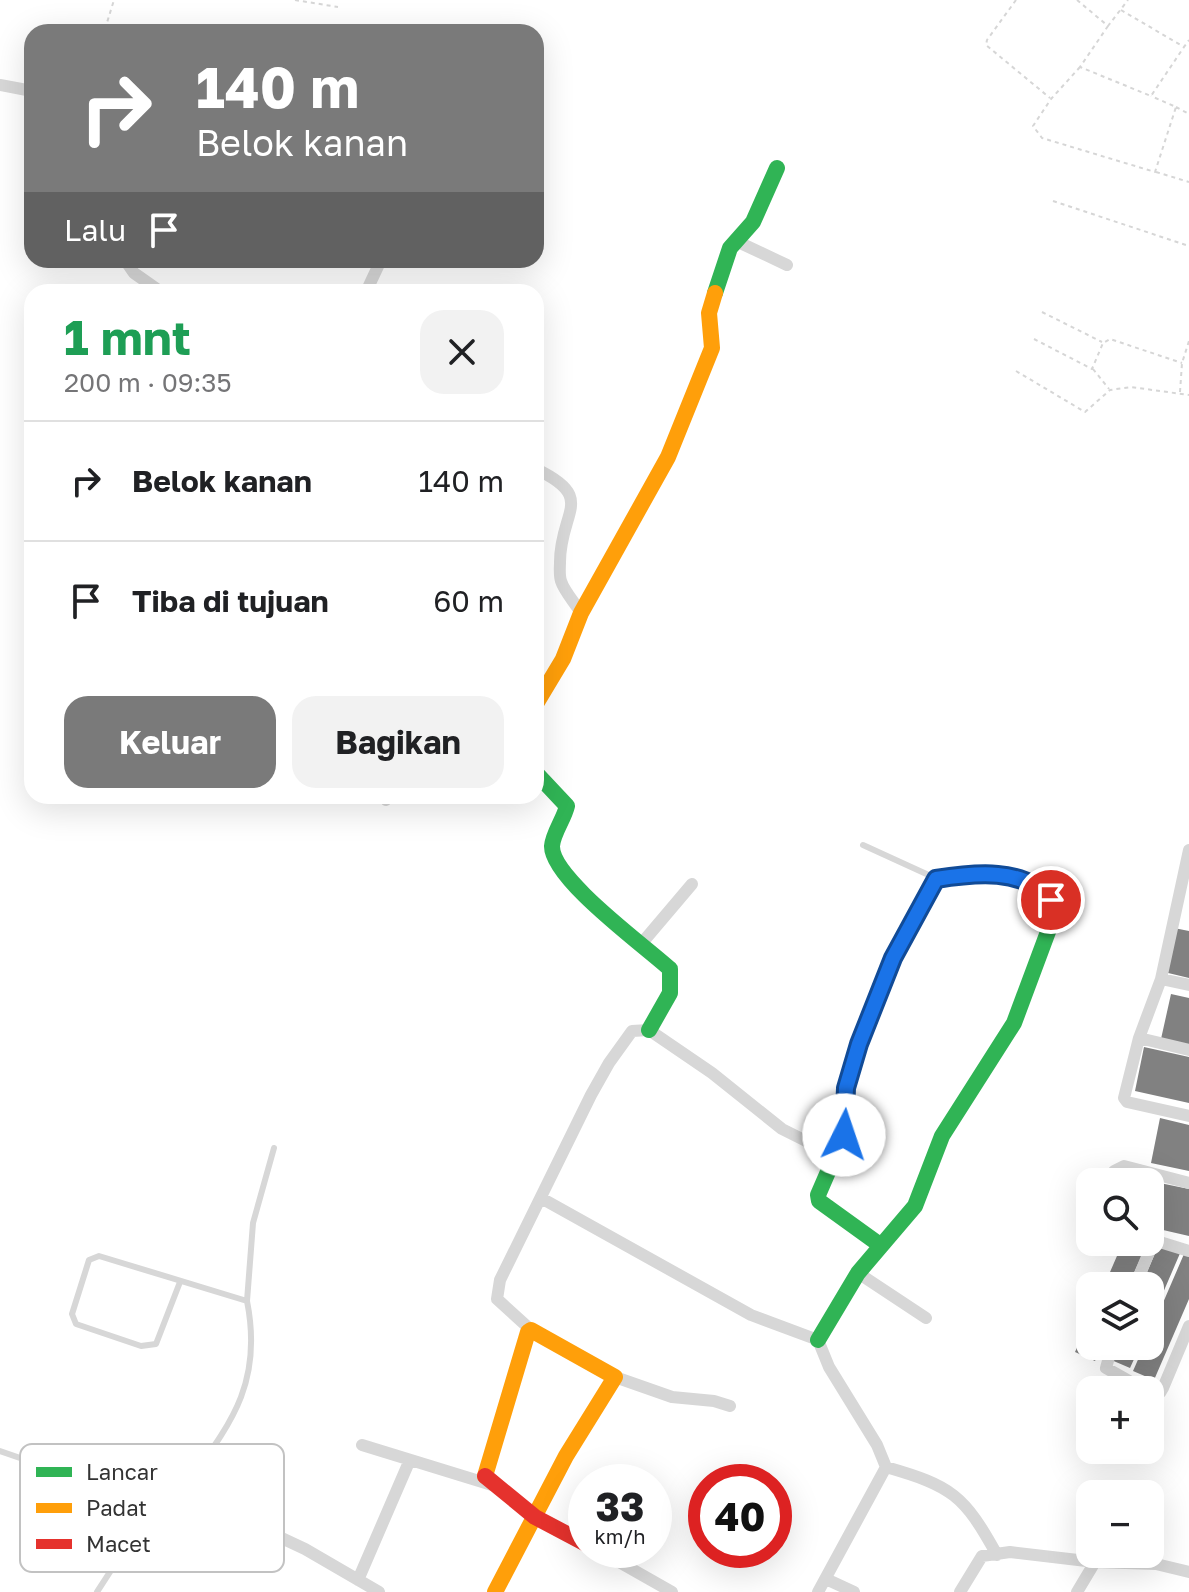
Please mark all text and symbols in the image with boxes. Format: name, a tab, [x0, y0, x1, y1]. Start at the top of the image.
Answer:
text: 140 m	[196, 53, 359, 120]
icon: right	[64, 56, 168, 160]
text: Belok kanan	[196, 121, 408, 164]
icon: arrive	[142, 208, 186, 252]
text: Lalu	[64, 212, 126, 248]
text: 1 mnt	[64, 308, 191, 366]
button: close	[420, 310, 504, 394]
text: 200 m · 09:35	[64, 367, 232, 398]
icon: right	[64, 459, 108, 503]
text: Belok kanan	[132, 463, 312, 499]
text: 140 m	[419, 463, 504, 499]
icon: arrive	[64, 579, 108, 623]
text: Tiba di tujuan	[132, 583, 329, 619]
text: 60 m	[433, 583, 504, 619]
button: Keluar	[64, 696, 276, 788]
button: Bagikan	[292, 696, 504, 788]
pin	[1017, 866, 1085, 934]
icon: arrive	[1029, 878, 1073, 922]
position arrow	[802, 1093, 886, 1177]
map controls	[1076, 1168, 1164, 1568]
button: search	[1076, 1168, 1164, 1256]
button: layers	[1076, 1272, 1164, 1360]
button: +	[1076, 1376, 1164, 1464]
legend	[20, 1444, 284, 1572]
text: Lancar	[86, 1458, 158, 1485]
speed limit sign: 40	[688, 1464, 792, 1568]
button: −	[1076, 1480, 1164, 1568]
text: 33	[596, 1482, 644, 1530]
text: Padat	[86, 1494, 147, 1521]
text: km/h	[595, 1524, 645, 1548]
text: Macet	[86, 1530, 151, 1557]

